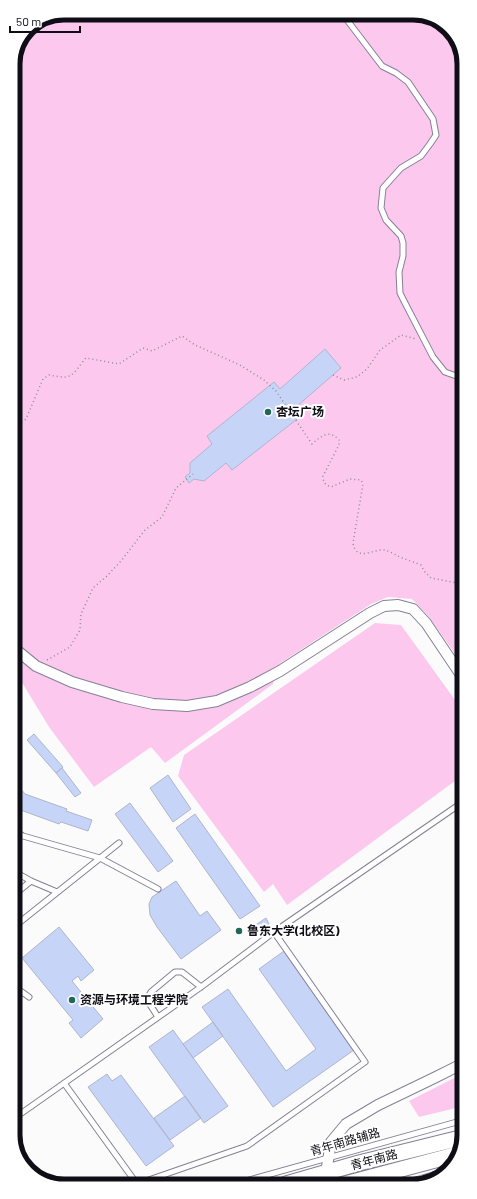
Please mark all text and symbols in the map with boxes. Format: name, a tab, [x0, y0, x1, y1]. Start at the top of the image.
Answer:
scale bar	[10, 8, 80, 34]
text: 50 m	[16, 14, 41, 28]
place label: 杏坛广场	[276, 404, 324, 418]
marker: 杏坛广场	[263, 407, 273, 417]
place label: 鲁东大学(北校区)	[247, 923, 340, 937]
marker: 鲁东大学(北校区)	[234, 926, 244, 936]
place label: 资源与环境工程学院	[80, 992, 188, 1006]
marker: 资源与环境工程学院	[67, 995, 77, 1005]
street label: 青年南路辅路	[308, 1125, 382, 1159]
street label: 青年南路	[349, 1147, 399, 1173]

